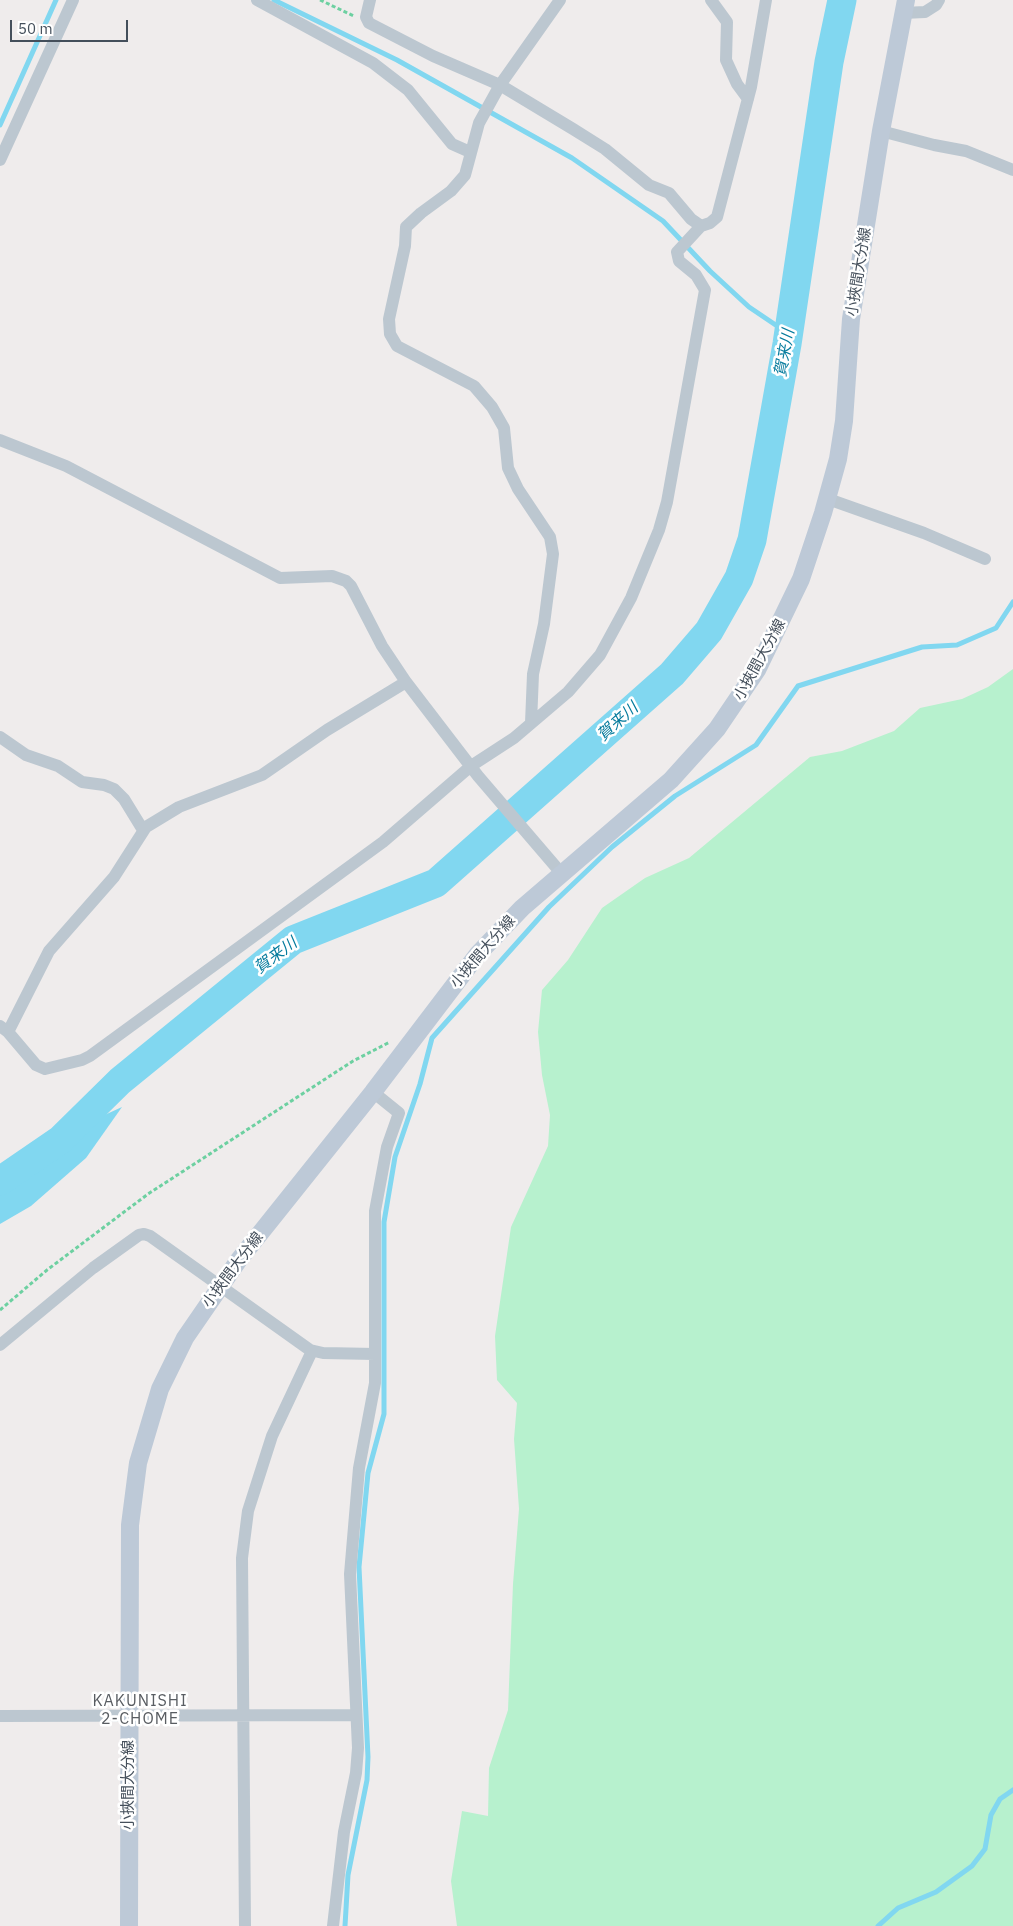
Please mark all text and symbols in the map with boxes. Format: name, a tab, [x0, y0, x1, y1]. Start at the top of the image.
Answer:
scale bar	[12, 10, 130, 42]
text: 50 m	[18, 19, 53, 38]
street label: 小挾間大分線	[843, 226, 875, 318]
water label: 賀来川	[771, 328, 799, 378]
street label: 小挾間大分線	[730, 616, 790, 704]
water label: 賀来川	[594, 699, 642, 745]
street label: 小挾間大分線	[447, 912, 519, 992]
water label: 賀来川	[251, 934, 301, 978]
street label: 小挾間大分線	[199, 1229, 267, 1311]
district label: KAKUNISHI 2-CHOME	[91, 1691, 189, 1729]
street label: 小挾間大分線	[120, 1740, 138, 1830]

